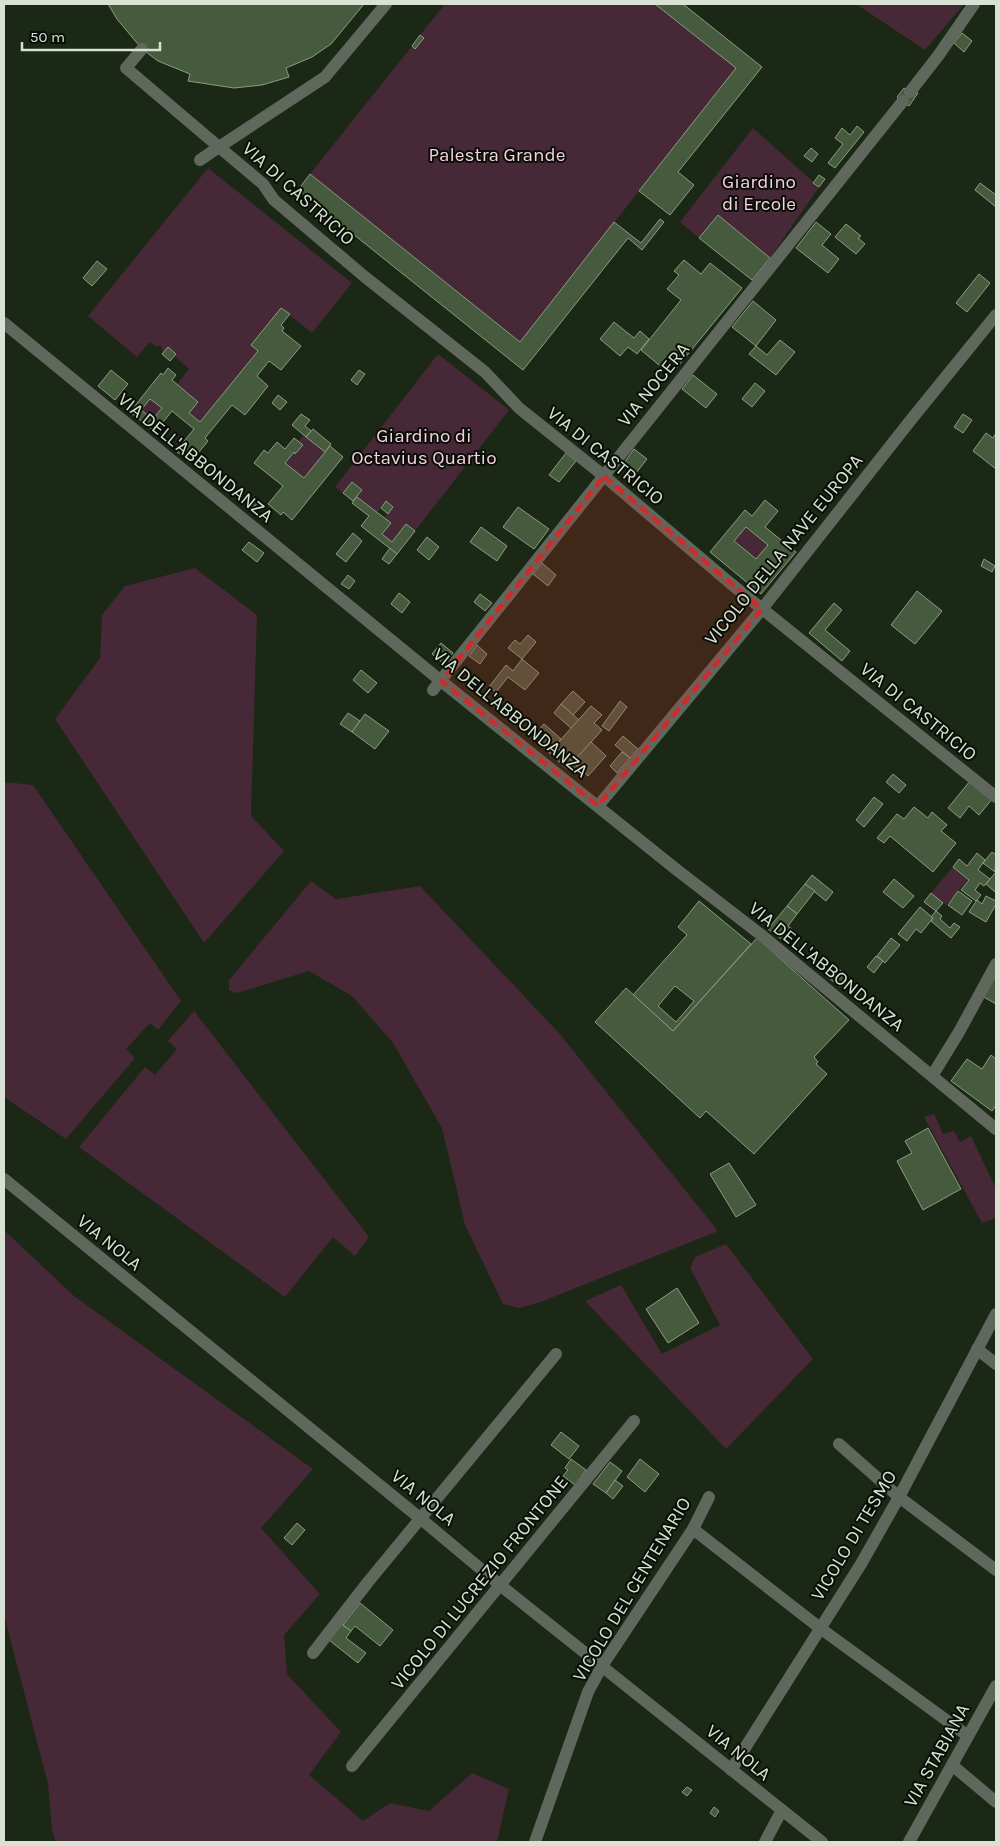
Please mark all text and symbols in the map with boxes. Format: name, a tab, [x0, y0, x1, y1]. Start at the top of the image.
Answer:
scale bar	[22, 20, 160, 52]
text: 50 m	[30, 28, 65, 46]
street label: VIA DI CASTRICIO	[238, 138, 359, 250]
park label: Palestra Grande	[428, 144, 566, 166]
park label: Giardino di Ercole	[722, 171, 796, 215]
street label: VIA NOCERA	[613, 338, 694, 431]
street label: VIA DELL'ABBONDANZA	[113, 388, 278, 527]
street label: VIA DI CASTRICIO	[543, 402, 668, 509]
park label: Giardino di Octavius Quartio	[351, 425, 497, 469]
street label: VICOLO DELLA NAVE EUROPA	[700, 450, 868, 649]
street label: VIA DELL'ABBONDANZA	[428, 643, 593, 782]
street label: VIA DI CASTRICIO	[856, 658, 981, 765]
street label: VIA DELL'ABBONDANZA	[744, 897, 909, 1036]
street label: VIA NOLA	[73, 1210, 146, 1275]
street label: VIA NOLA	[387, 1465, 460, 1530]
street label: VICOLO DI TESMO	[806, 1466, 901, 1605]
street label: VICOLO DI LUCREZIO FRONTONE	[387, 1471, 573, 1694]
street label: VICOLO DEL CENTENARIO	[568, 1493, 696, 1686]
street label: VIA STABIANA	[899, 1700, 974, 1811]
street label: VIA NOLA	[702, 1720, 775, 1785]

